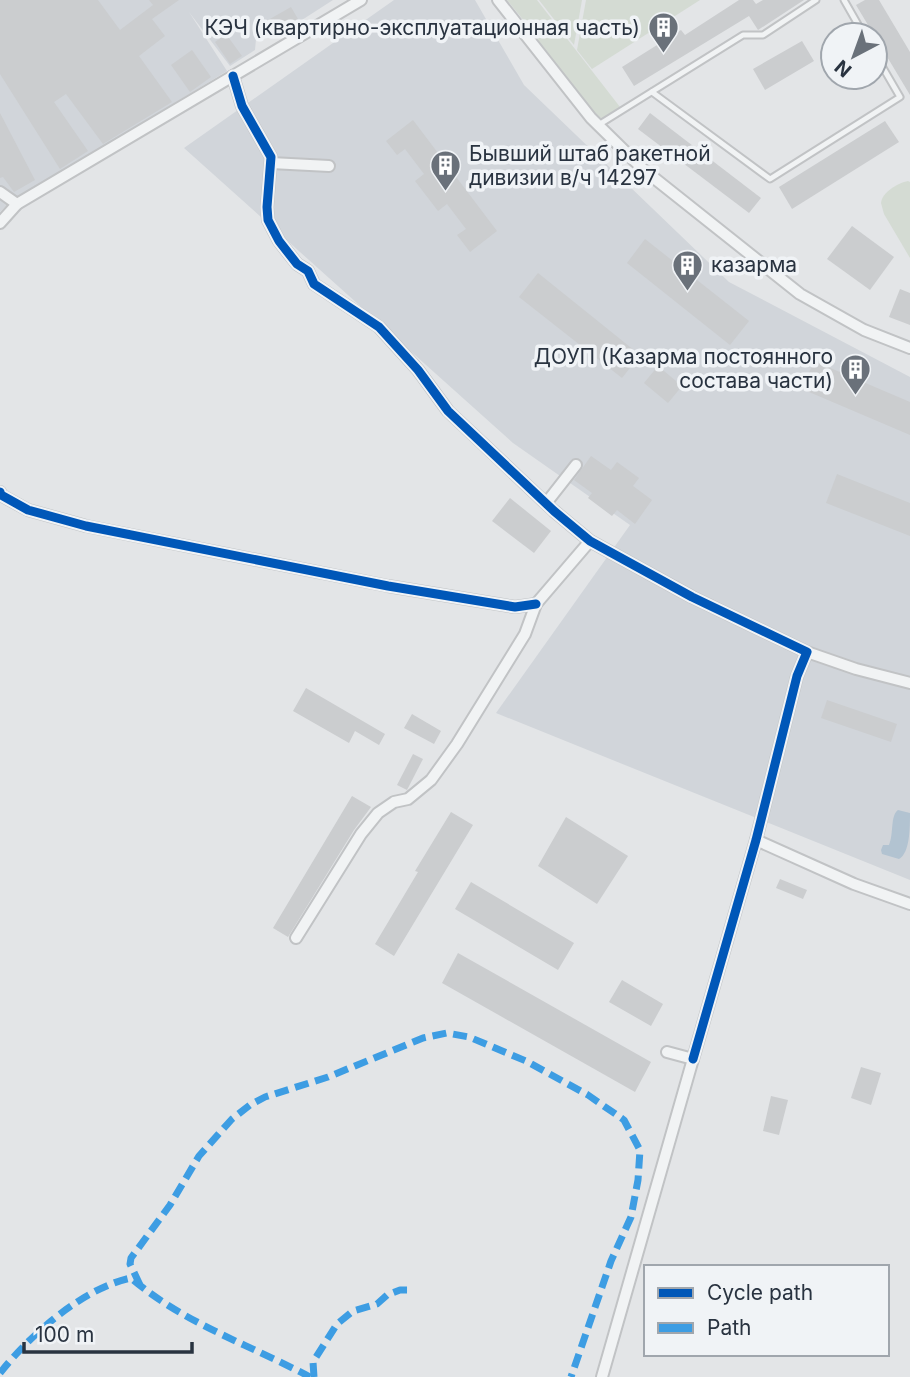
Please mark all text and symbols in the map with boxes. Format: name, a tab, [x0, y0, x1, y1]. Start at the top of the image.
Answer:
building icon: КЭЧ (квартирно-эксплуатационная часть)	[646, 11, 680, 55]
place label: КЭЧ (квартирно-эксплуатационная часть)	[205, 15, 640, 40]
north arrow	[819, 21, 889, 91]
text: N	[830, 55, 856, 82]
place label: Бывший штаб ракетной дивизии в/ч 14297	[469, 141, 711, 190]
building icon: Бывший штаб ракетной дивизии в/ч 14297	[429, 149, 463, 193]
building icon: казарма	[671, 248, 705, 292]
place label: казарма	[711, 252, 797, 277]
place label: ДОУП (Казарма постоянного состава части)	[534, 344, 833, 393]
building icon: ДОУП (Казарма постоянного состава части)	[839, 352, 873, 396]
legend	[644, 1265, 889, 1356]
text: Cycle path	[707, 1280, 813, 1305]
scale bar	[24, 1310, 192, 1354]
text: Path	[707, 1315, 752, 1340]
text: 100 m	[35, 1322, 94, 1347]

